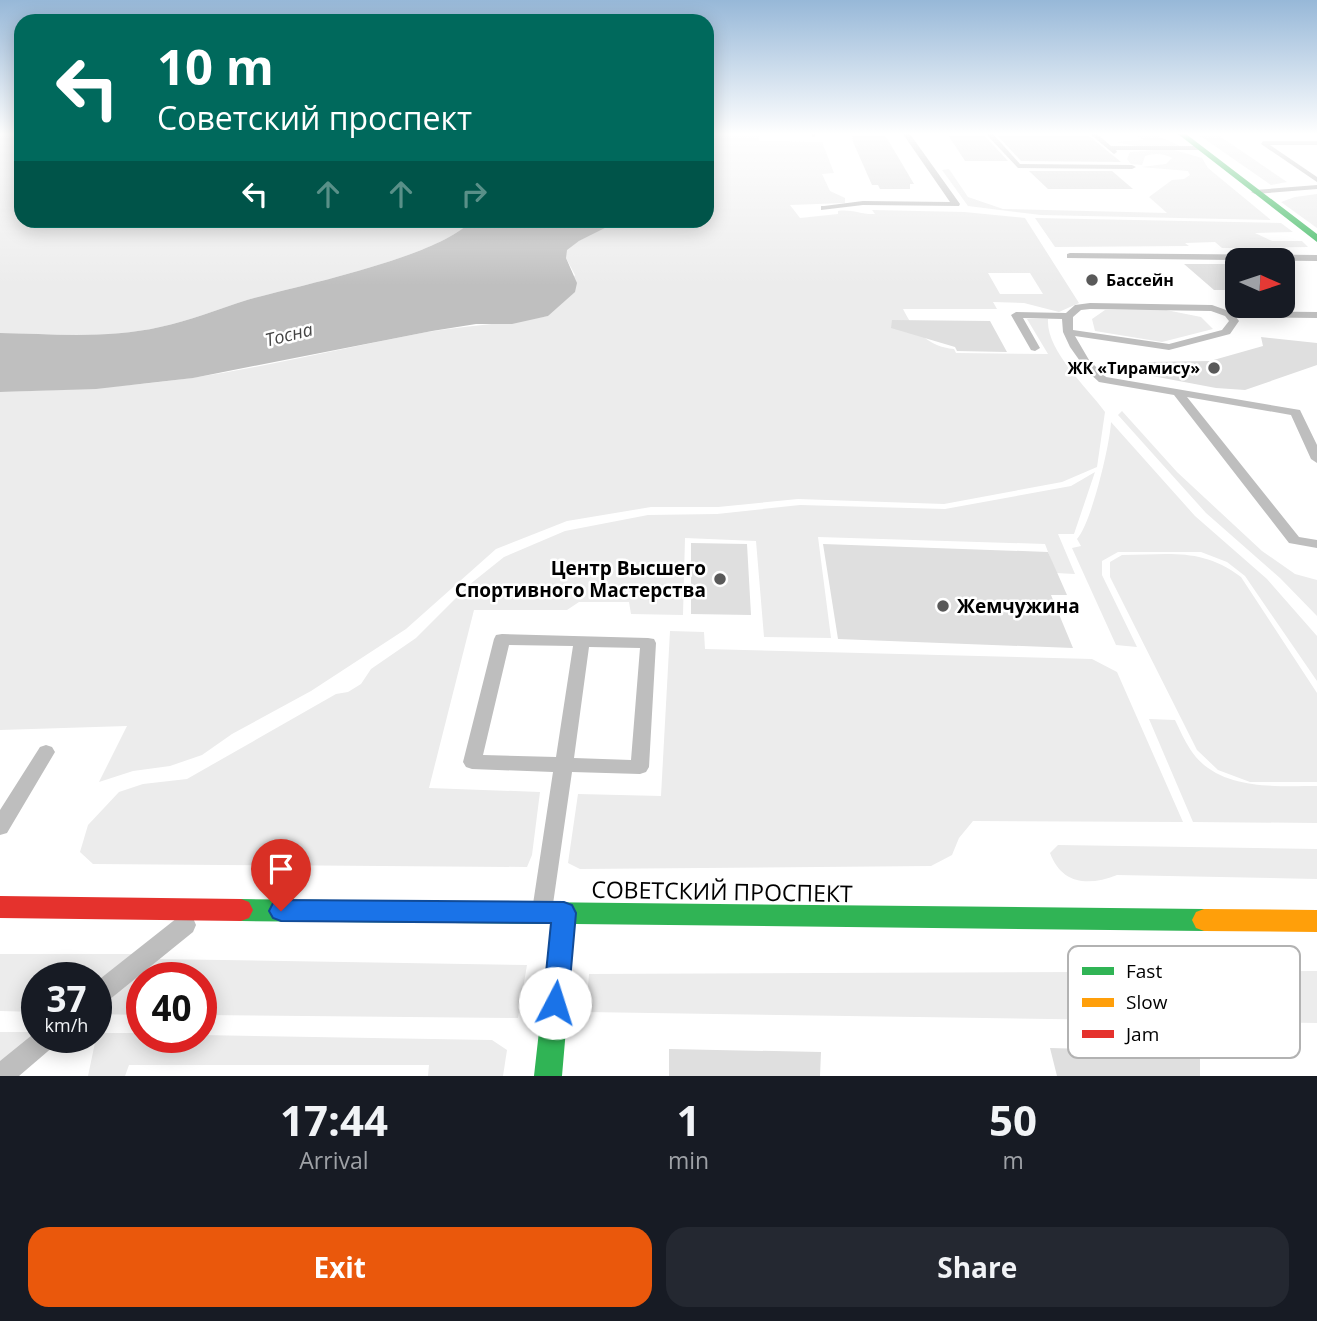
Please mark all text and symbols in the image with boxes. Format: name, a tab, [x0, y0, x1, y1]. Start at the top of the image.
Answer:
text: 10 m	[157, 33, 274, 99]
icon: left	[42, 42, 133, 133]
text: Советский проспект	[157, 96, 472, 139]
icon: left	[236, 175, 274, 213]
icon: ahead	[309, 175, 347, 213]
icon: ahead	[382, 175, 420, 213]
icon: right	[455, 175, 493, 213]
north arrow	[1225, 248, 1295, 318]
map controls	[1225, 248, 1295, 318]
place label: Бассейн	[1106, 269, 1174, 291]
marker: Бассейн	[1084, 272, 1100, 288]
water label: Тосна	[262, 317, 315, 352]
place label: ЖК «Тирамису»	[1067, 357, 1200, 379]
marker: ЖК «Тирамису»	[1206, 360, 1222, 376]
place label: Центр Высшего Спортивного Мастерства	[455, 555, 706, 603]
marker: Центр Высшего Спортивного Мастерства	[712, 571, 728, 587]
place label: Жемчужина	[957, 593, 1080, 619]
marker: Жемчужина	[935, 598, 951, 614]
pin	[251, 839, 311, 911]
icon: arrive	[262, 850, 300, 888]
street label: СОВЕТСКИЙ ПРОСПЕКТ	[591, 873, 853, 909]
legend	[1068, 946, 1300, 1058]
text: Fast	[1126, 958, 1162, 984]
speed limit sign: 40	[126, 962, 217, 1053]
position arrow	[518, 966, 592, 1040]
text: 37	[46, 975, 87, 1022]
text: Slow	[1126, 989, 1168, 1015]
text: km/h	[45, 1013, 88, 1037]
text: Jam	[1124, 1021, 1159, 1047]
text: 17:44	[280, 1091, 388, 1148]
text: 1	[676, 1091, 701, 1148]
text: 50	[989, 1091, 1037, 1148]
text: Arrival	[299, 1144, 369, 1176]
text: min	[668, 1144, 709, 1176]
text: m	[1002, 1144, 1024, 1176]
button: Exit	[28, 1227, 652, 1307]
button: Share	[666, 1227, 1289, 1307]

